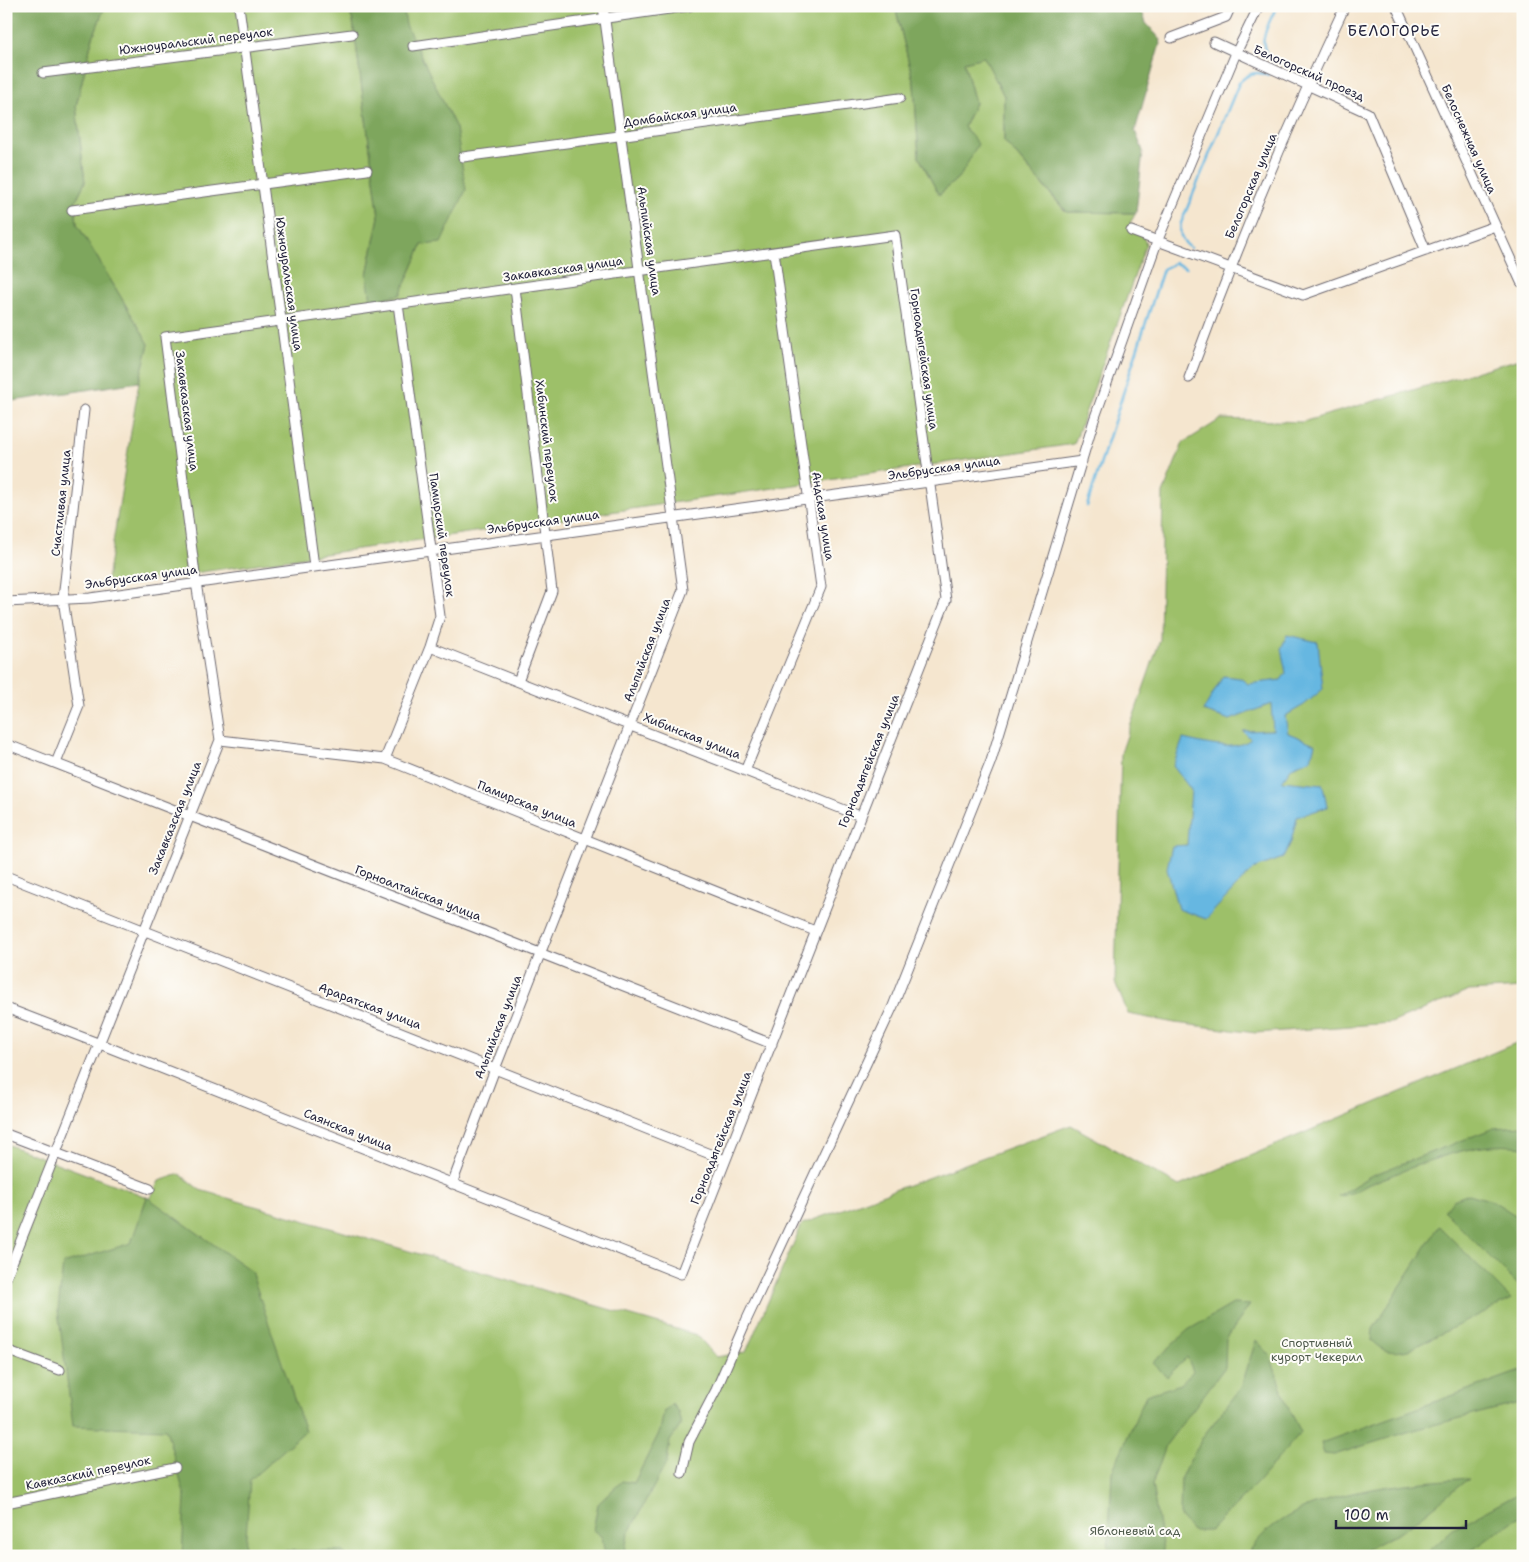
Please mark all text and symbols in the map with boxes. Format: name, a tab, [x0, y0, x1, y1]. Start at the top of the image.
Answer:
district label: БЕЛОГОРЬЕ	[1347, 21, 1441, 41]
street label: Южноуральский переулок	[118, 24, 274, 58]
street label: Белогорский проезд	[1251, 41, 1367, 105]
street label: Белоснежная улица	[1438, 82, 1501, 197]
street label: Домбайская улица	[622, 99, 738, 131]
street label: Белогорская улица	[1221, 130, 1281, 241]
street label: Альпийская улица	[633, 185, 665, 297]
street label: Южноуральская улица	[272, 216, 306, 352]
street label: Закавказская улица	[502, 253, 625, 285]
street label: Горноадыгейская улица	[906, 287, 942, 431]
street label: Закавказская улица	[172, 350, 202, 473]
street label: Хибинский переулок	[532, 379, 563, 504]
street label: Счастливая улица	[47, 448, 75, 557]
street label: Эльбрусская улица	[887, 452, 1002, 484]
street label: Андская улица	[808, 471, 838, 562]
street label: Памирский переулок	[425, 472, 459, 599]
street label: Эльбрусская улица	[486, 506, 601, 538]
street label: Эльбрусская улица	[84, 561, 199, 593]
street label: Альпийская улица	[620, 595, 674, 704]
street label: Горноадыгейская улица	[835, 691, 903, 830]
street label: Хибинская улица	[641, 709, 744, 763]
street label: Закавказская улица	[145, 758, 205, 877]
street label: Памирская улица	[475, 777, 579, 831]
street label: Горноалтайская улица	[353, 862, 484, 925]
street label: Альпийская улица	[471, 972, 525, 1081]
street label: Араратская улица	[316, 979, 424, 1033]
street label: Горноадыгейская улица	[687, 1068, 755, 1207]
street label: Саянская улица	[301, 1105, 395, 1155]
park label: Спортивный курорт Чекерил	[1271, 1335, 1363, 1365]
street label: Кавказский переулок	[24, 1452, 152, 1494]
scale bar	[1336, 1497, 1466, 1529]
text: 100 m	[1344, 1505, 1389, 1525]
park label: Яблоневый сад	[1090, 1523, 1181, 1539]

